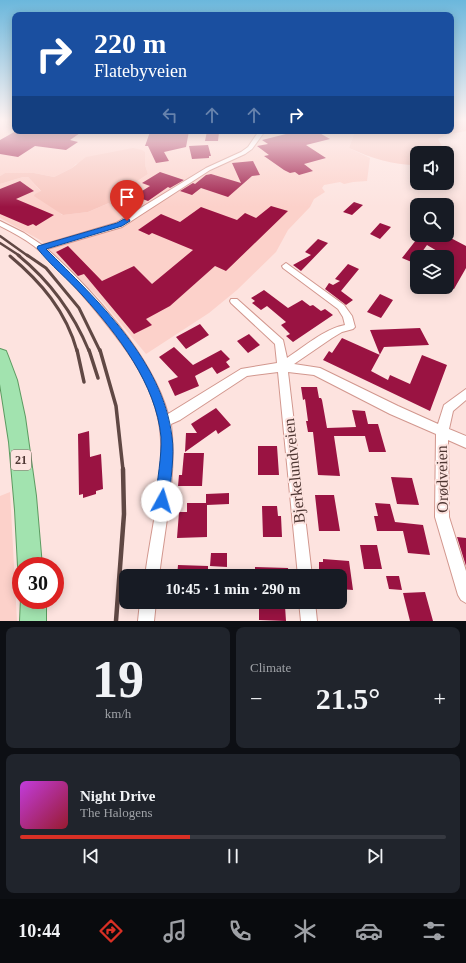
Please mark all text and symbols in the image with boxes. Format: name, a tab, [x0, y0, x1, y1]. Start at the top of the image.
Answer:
icon: right	[28, 28, 80, 80]
text: 220 m	[94, 28, 166, 59]
text: Flatebyveien	[94, 61, 187, 81]
icon: left	[159, 104, 181, 126]
icon: ahead	[201, 104, 223, 126]
icon: ahead	[243, 104, 265, 126]
icon: right	[285, 104, 307, 126]
map controls	[410, 146, 454, 294]
button: sound	[410, 146, 454, 190]
pin	[110, 180, 144, 221]
icon: arrive	[116, 186, 138, 208]
button: search	[410, 198, 454, 242]
button: layers	[410, 250, 454, 294]
street label: Bjerkelundveien	[280, 417, 309, 524]
street label: Orødveien	[433, 445, 451, 513]
road number: 21	[11, 450, 31, 470]
position arrow	[141, 480, 183, 522]
speed limit sign: 30	[12, 557, 64, 609]
text: 10:45 · 1 min · 290 m	[166, 581, 301, 597]
text: 19	[92, 651, 144, 708]
text: Climate	[250, 660, 291, 675]
text: 21.5°	[316, 682, 380, 715]
text: −	[250, 686, 262, 711]
text: +	[434, 686, 446, 711]
text: km/h	[105, 706, 131, 721]
text: Night Drive	[80, 788, 155, 804]
text: The Halogens	[80, 805, 153, 820]
icon: previous	[80, 845, 102, 867]
icon: pause	[222, 845, 244, 867]
icon: next	[364, 845, 386, 867]
icon: directions	[97, 917, 125, 945]
icon: music	[161, 917, 189, 945]
icon: phone	[226, 917, 254, 945]
icon: climate	[291, 917, 319, 945]
icon: car	[355, 917, 383, 945]
icon: filters	[420, 917, 448, 945]
text: 10:44	[18, 921, 60, 941]

